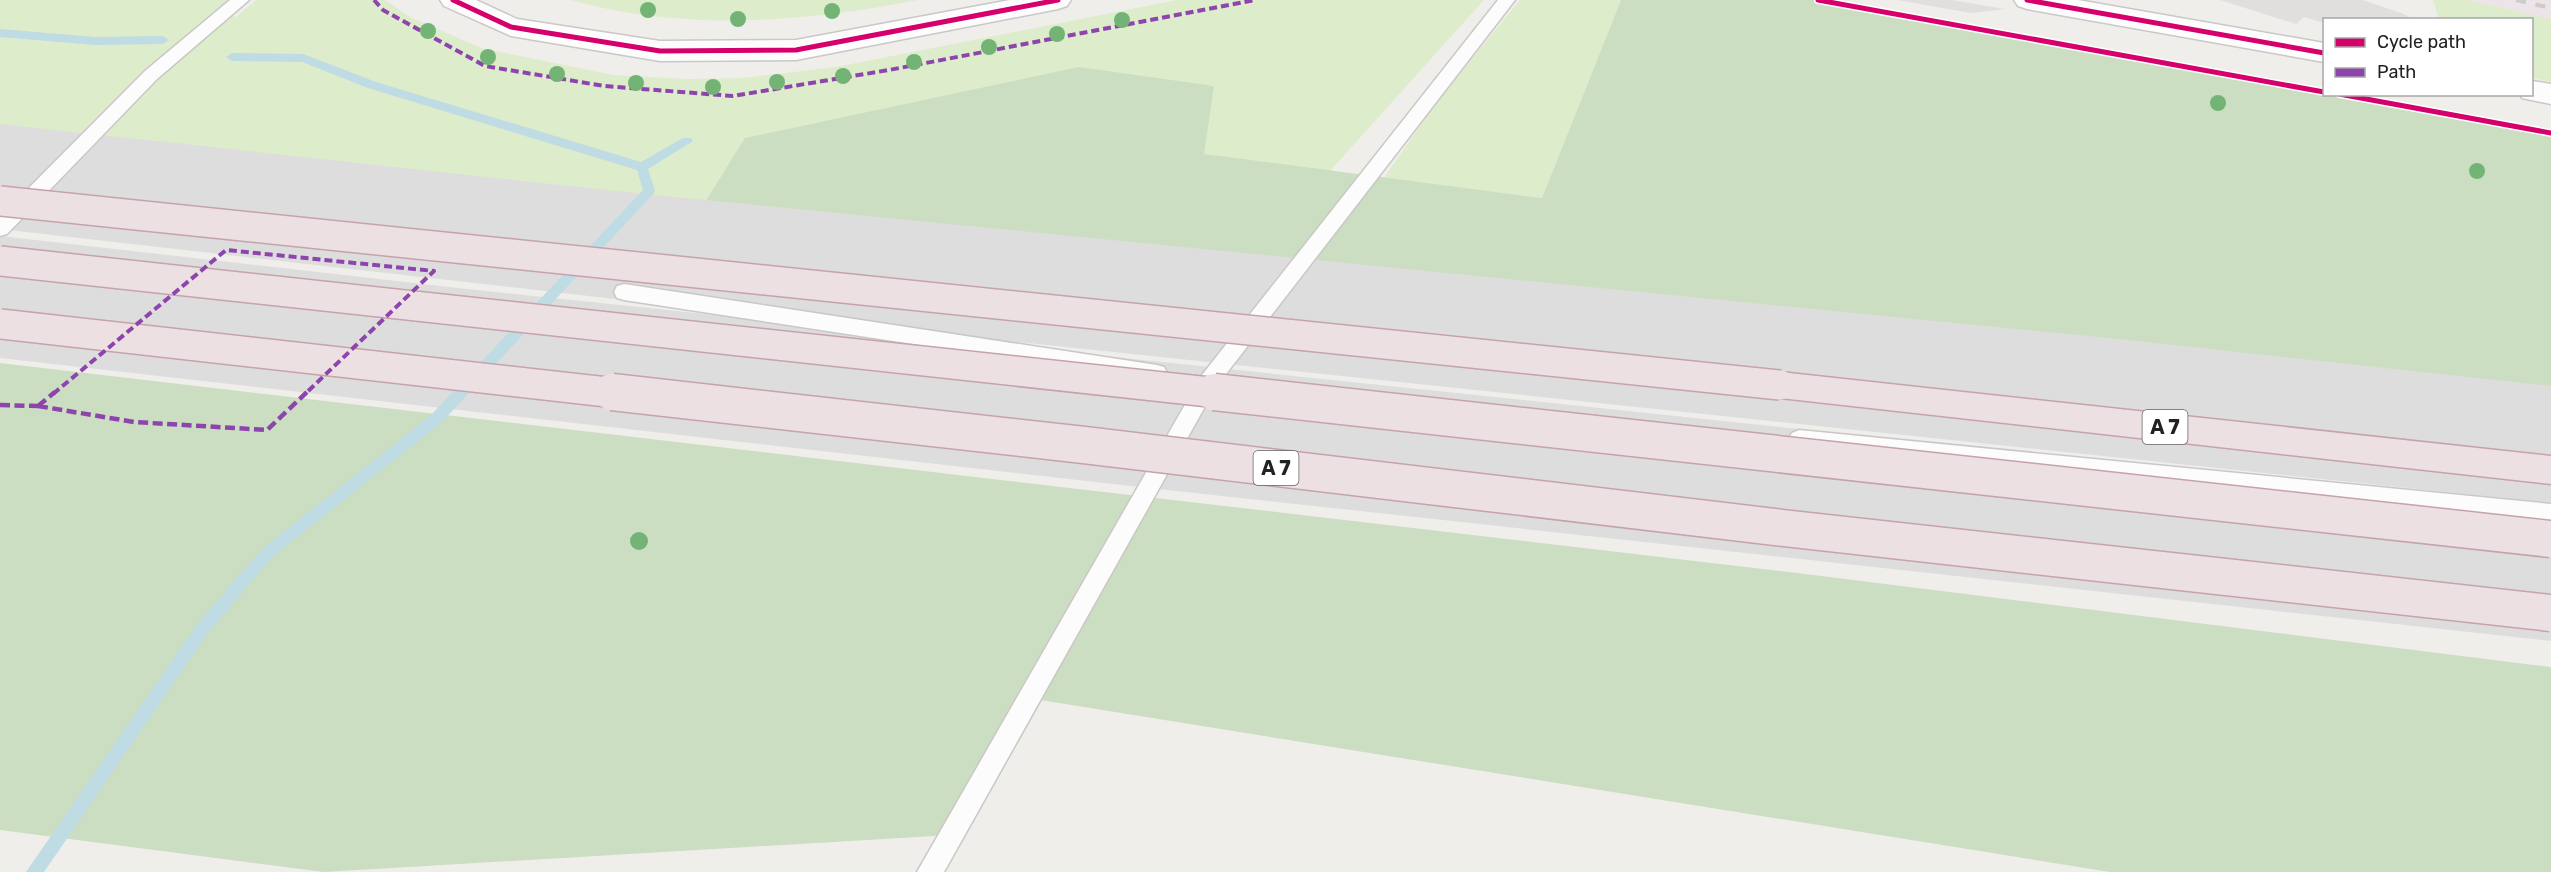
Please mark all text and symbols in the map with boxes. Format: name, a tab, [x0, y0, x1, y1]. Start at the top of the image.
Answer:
legend	[2323, 18, 2533, 96]
text: Cycle path	[2377, 31, 2466, 53]
text: Path	[2377, 61, 2416, 83]
road number: A 7	[2142, 410, 2188, 444]
road number: A 7	[1254, 451, 1298, 485]

